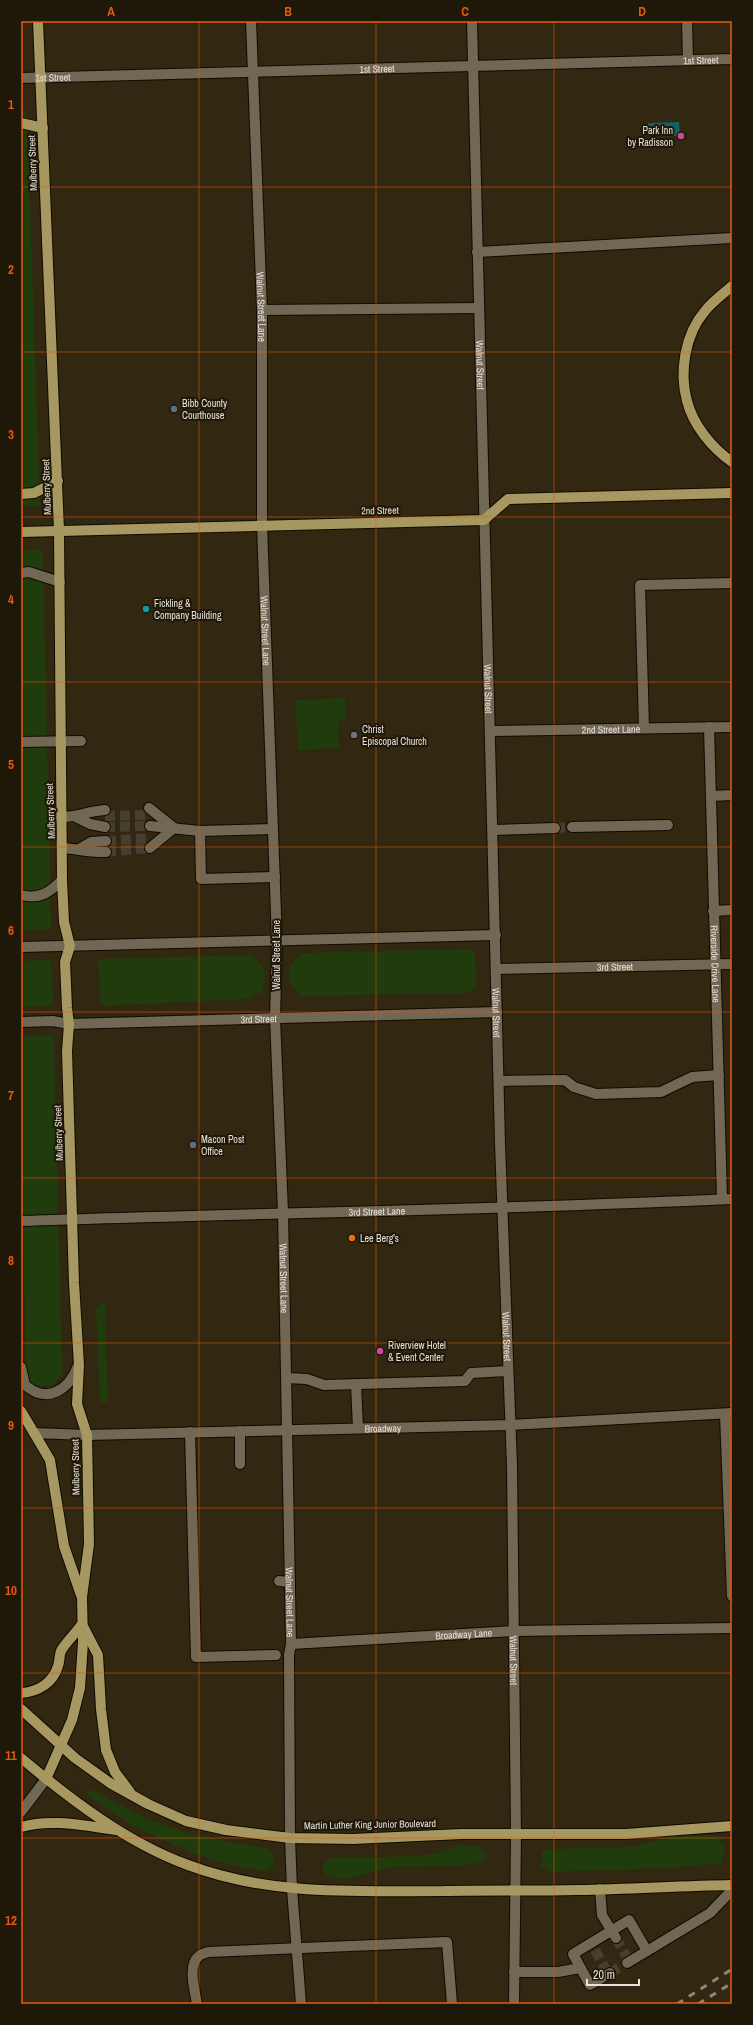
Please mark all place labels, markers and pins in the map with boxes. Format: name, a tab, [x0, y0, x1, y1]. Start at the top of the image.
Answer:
place label: Park Inn by Radisson	[627, 124, 673, 149]
marker: Park Inn by Radisson	[676, 131, 686, 141]
place label: Bibb County Courthouse	[182, 397, 228, 422]
marker: Bibb County Courthouse	[169, 404, 179, 414]
place label: Fickling & Company Building	[154, 597, 222, 622]
marker: Fickling & Company Building	[141, 604, 151, 614]
place label: Christ Episcopal Church	[362, 723, 427, 748]
marker: Christ Episcopal Church	[349, 730, 359, 740]
place label: Macon Post Office	[201, 1133, 245, 1158]
marker: Macon Post Office	[188, 1140, 198, 1150]
place label: Lee Berg's	[360, 1232, 399, 1245]
marker: Lee Berg's	[347, 1233, 357, 1243]
place label: Riverview Hotel & Event Center	[388, 1339, 446, 1364]
marker: Riverview Hotel & Event Center	[375, 1346, 385, 1356]

